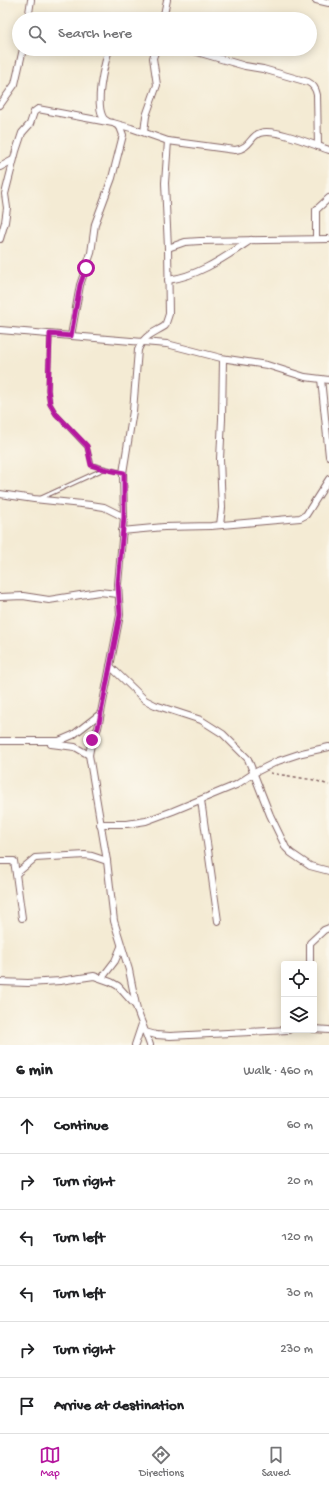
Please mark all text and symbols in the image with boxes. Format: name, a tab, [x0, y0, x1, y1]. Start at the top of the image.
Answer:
search box	[12, 12, 317, 56]
icon: search	[26, 23, 48, 45]
text: Search here	[58, 25, 132, 43]
route start	[77, 259, 95, 277]
route end	[83, 731, 101, 749]
map controls	[281, 961, 317, 1033]
button: locate	[281, 961, 317, 997]
button: layers	[281, 997, 317, 1033]
text: 6 min	[16, 1061, 52, 1081]
text: Walk · 460 m	[243, 1064, 313, 1079]
icon: ahead	[16, 1115, 38, 1137]
text: Continue	[54, 1117, 108, 1135]
text: 60 m	[287, 1118, 313, 1133]
icon: right	[16, 1171, 38, 1193]
text: Turn right	[54, 1173, 114, 1191]
text: 20 m	[287, 1174, 313, 1189]
icon: left	[16, 1227, 38, 1249]
text: Turn left	[54, 1229, 105, 1247]
text: 120 m	[282, 1230, 313, 1245]
icon: left	[16, 1283, 38, 1305]
text: Turn left	[54, 1285, 105, 1303]
text: 30 m	[287, 1286, 313, 1301]
icon: right	[16, 1339, 38, 1361]
text: Turn right	[54, 1341, 114, 1359]
text: 230 m	[280, 1342, 313, 1357]
icon: arrive	[16, 1395, 38, 1417]
text: Arrive at destination	[54, 1397, 184, 1415]
tab: Map	[39, 1444, 61, 1480]
tab: Directions	[139, 1444, 184, 1480]
tab: Saved	[262, 1444, 290, 1480]

